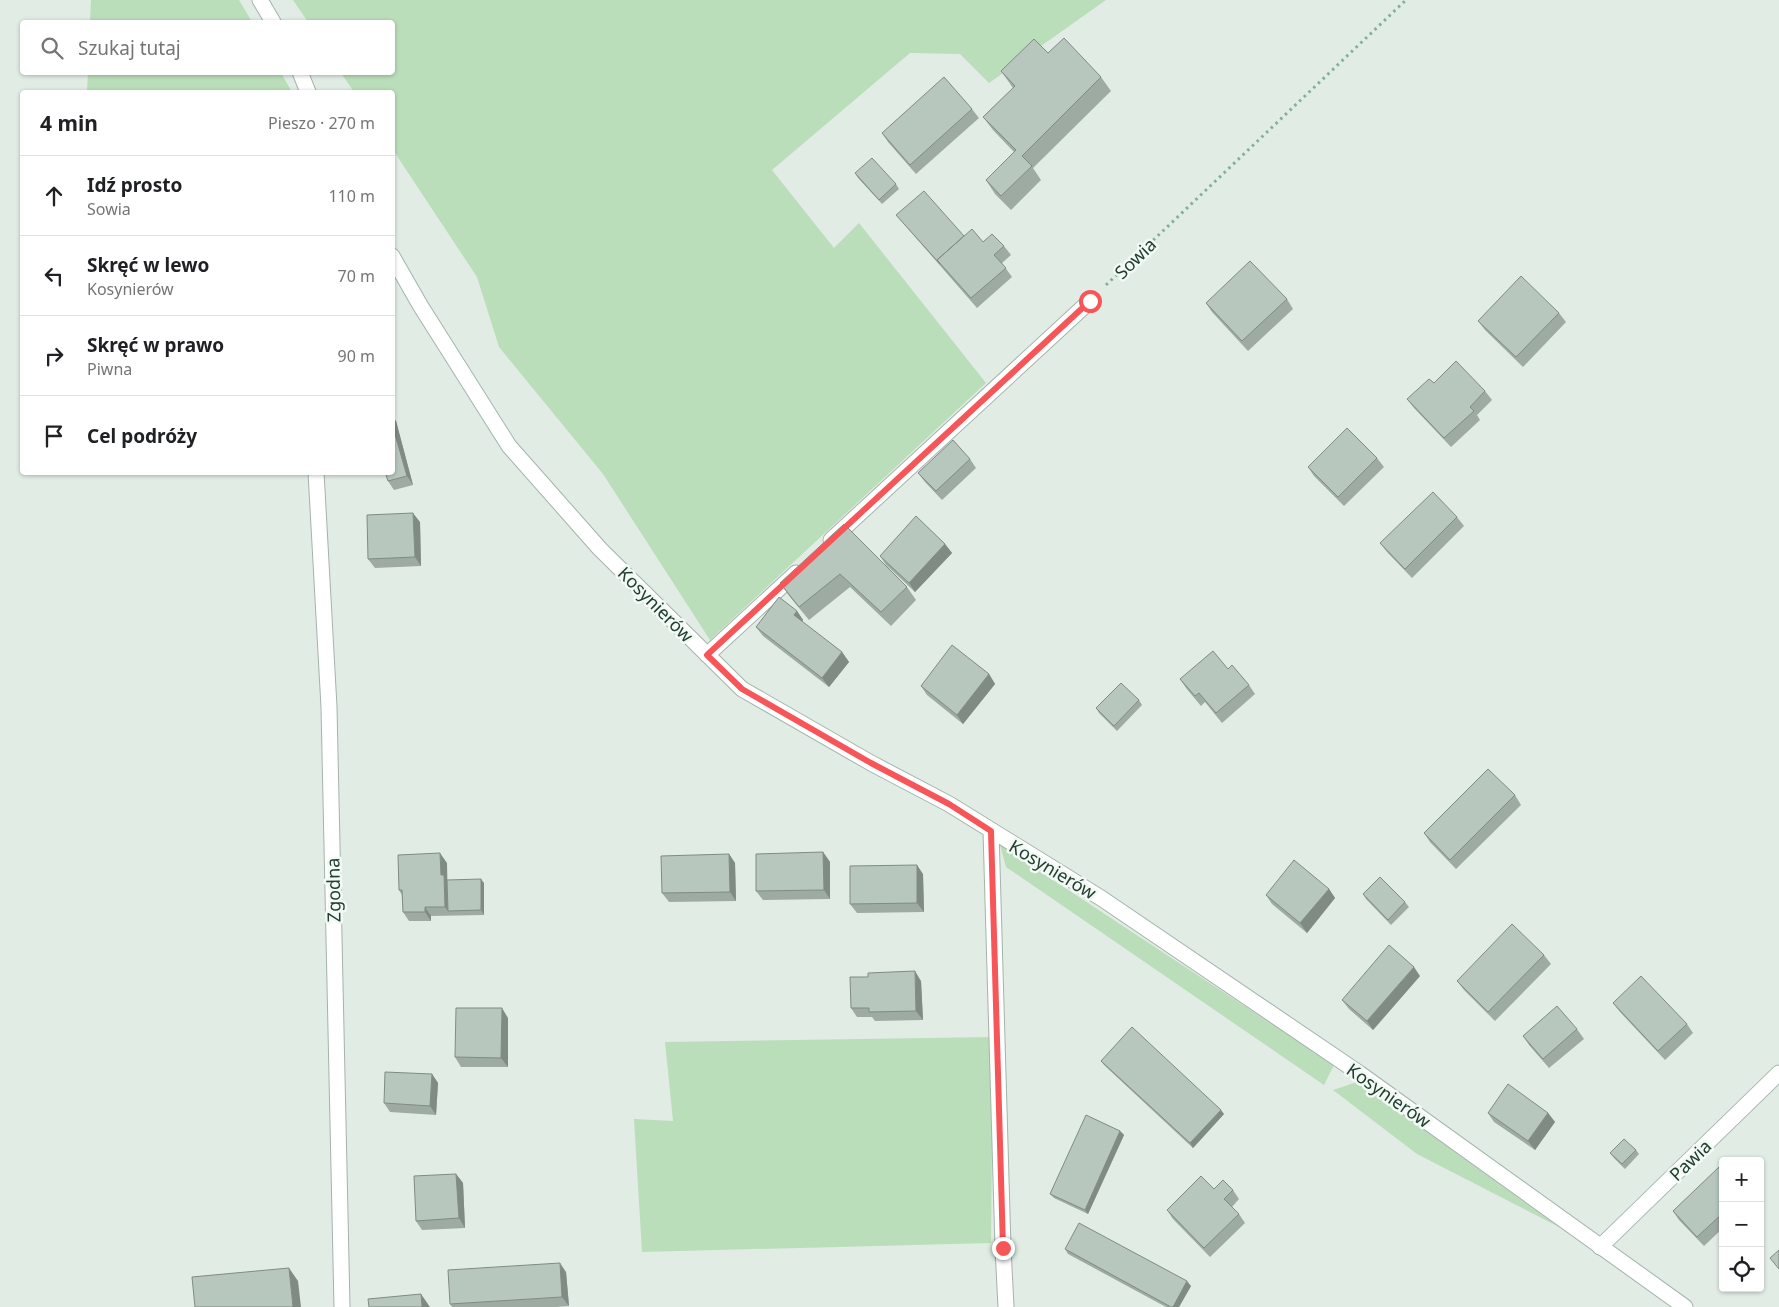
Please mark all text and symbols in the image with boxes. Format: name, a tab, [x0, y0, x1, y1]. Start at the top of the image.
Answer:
search box	[20, 20, 395, 75]
icon: search	[38, 34, 66, 62]
text: Szukaj tutaj	[78, 35, 181, 61]
text: 4 min	[40, 109, 98, 137]
text: Pieszo · 270 m	[268, 112, 375, 134]
text: Idź prosto	[87, 172, 182, 198]
icon: ahead	[40, 182, 68, 210]
text: 110 m	[328, 185, 375, 207]
text: Sowia	[87, 198, 131, 220]
street label: Sowia	[1109, 232, 1161, 284]
text: Skręć w lewo	[87, 252, 209, 278]
icon: left	[40, 262, 68, 290]
text: 70 m	[338, 265, 375, 287]
text: Kosynierów	[87, 278, 174, 300]
route start	[1079, 290, 1102, 313]
text: Skręć w prawo	[87, 332, 224, 358]
icon: right	[40, 342, 68, 370]
text: 90 m	[338, 345, 375, 367]
text: Piwna	[87, 358, 132, 380]
icon: arrive	[40, 422, 68, 450]
text: Cel podróży	[87, 423, 197, 449]
street label: Kosynierów	[613, 561, 699, 647]
street label: Kosynierów	[1005, 834, 1101, 904]
street label: Zgodna	[320, 858, 346, 922]
street label: Kosynierów	[1342, 1057, 1436, 1133]
street label: Pawia	[1664, 1134, 1716, 1186]
map controls	[1719, 1157, 1764, 1292]
button: +	[1719, 1157, 1764, 1202]
button: −	[1719, 1202, 1764, 1247]
route end	[992, 1237, 1015, 1260]
button: locate	[1719, 1247, 1764, 1292]

